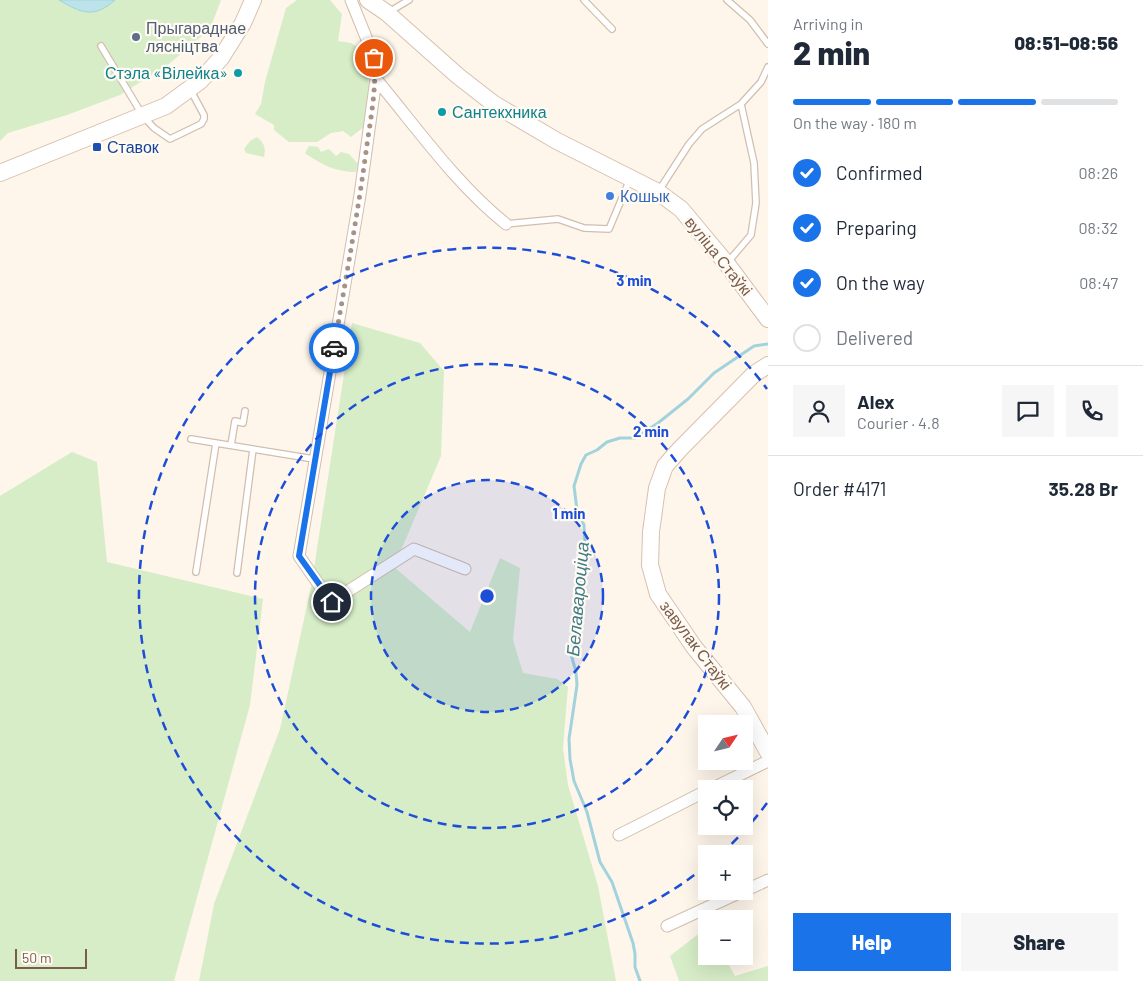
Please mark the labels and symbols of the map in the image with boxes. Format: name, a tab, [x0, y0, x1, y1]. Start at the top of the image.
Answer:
place label: Прыгараднае лясніцтва	[146, 18, 246, 55]
marker: Прыгараднае лясніцтва	[130, 31, 142, 43]
pin	[353, 37, 395, 79]
place label: Стэла «Вілейка»	[105, 63, 228, 82]
marker: Стэла «Вілейка»	[232, 67, 244, 79]
place label: Сантекхника	[452, 102, 547, 121]
marker: Сантекхника	[436, 106, 448, 118]
place label: Ставок	[107, 137, 160, 156]
marker: Ставок	[91, 141, 103, 153]
place label: Кошык	[620, 186, 671, 205]
marker: Кошык	[604, 190, 616, 202]
street label: вуліца Стаўкі	[682, 212, 757, 299]
text: 3 min	[616, 271, 652, 289]
courier	[309, 323, 359, 373]
text: 2 min	[633, 422, 669, 440]
text: 1 min	[553, 504, 585, 522]
water label: Белавароціца	[561, 541, 593, 657]
pin	[311, 581, 353, 623]
centre of rings	[478, 587, 496, 605]
street label: завулак Стаўкі	[657, 596, 736, 693]
north arrow	[698, 715, 752, 770]
scale bar	[15, 946, 88, 969]

